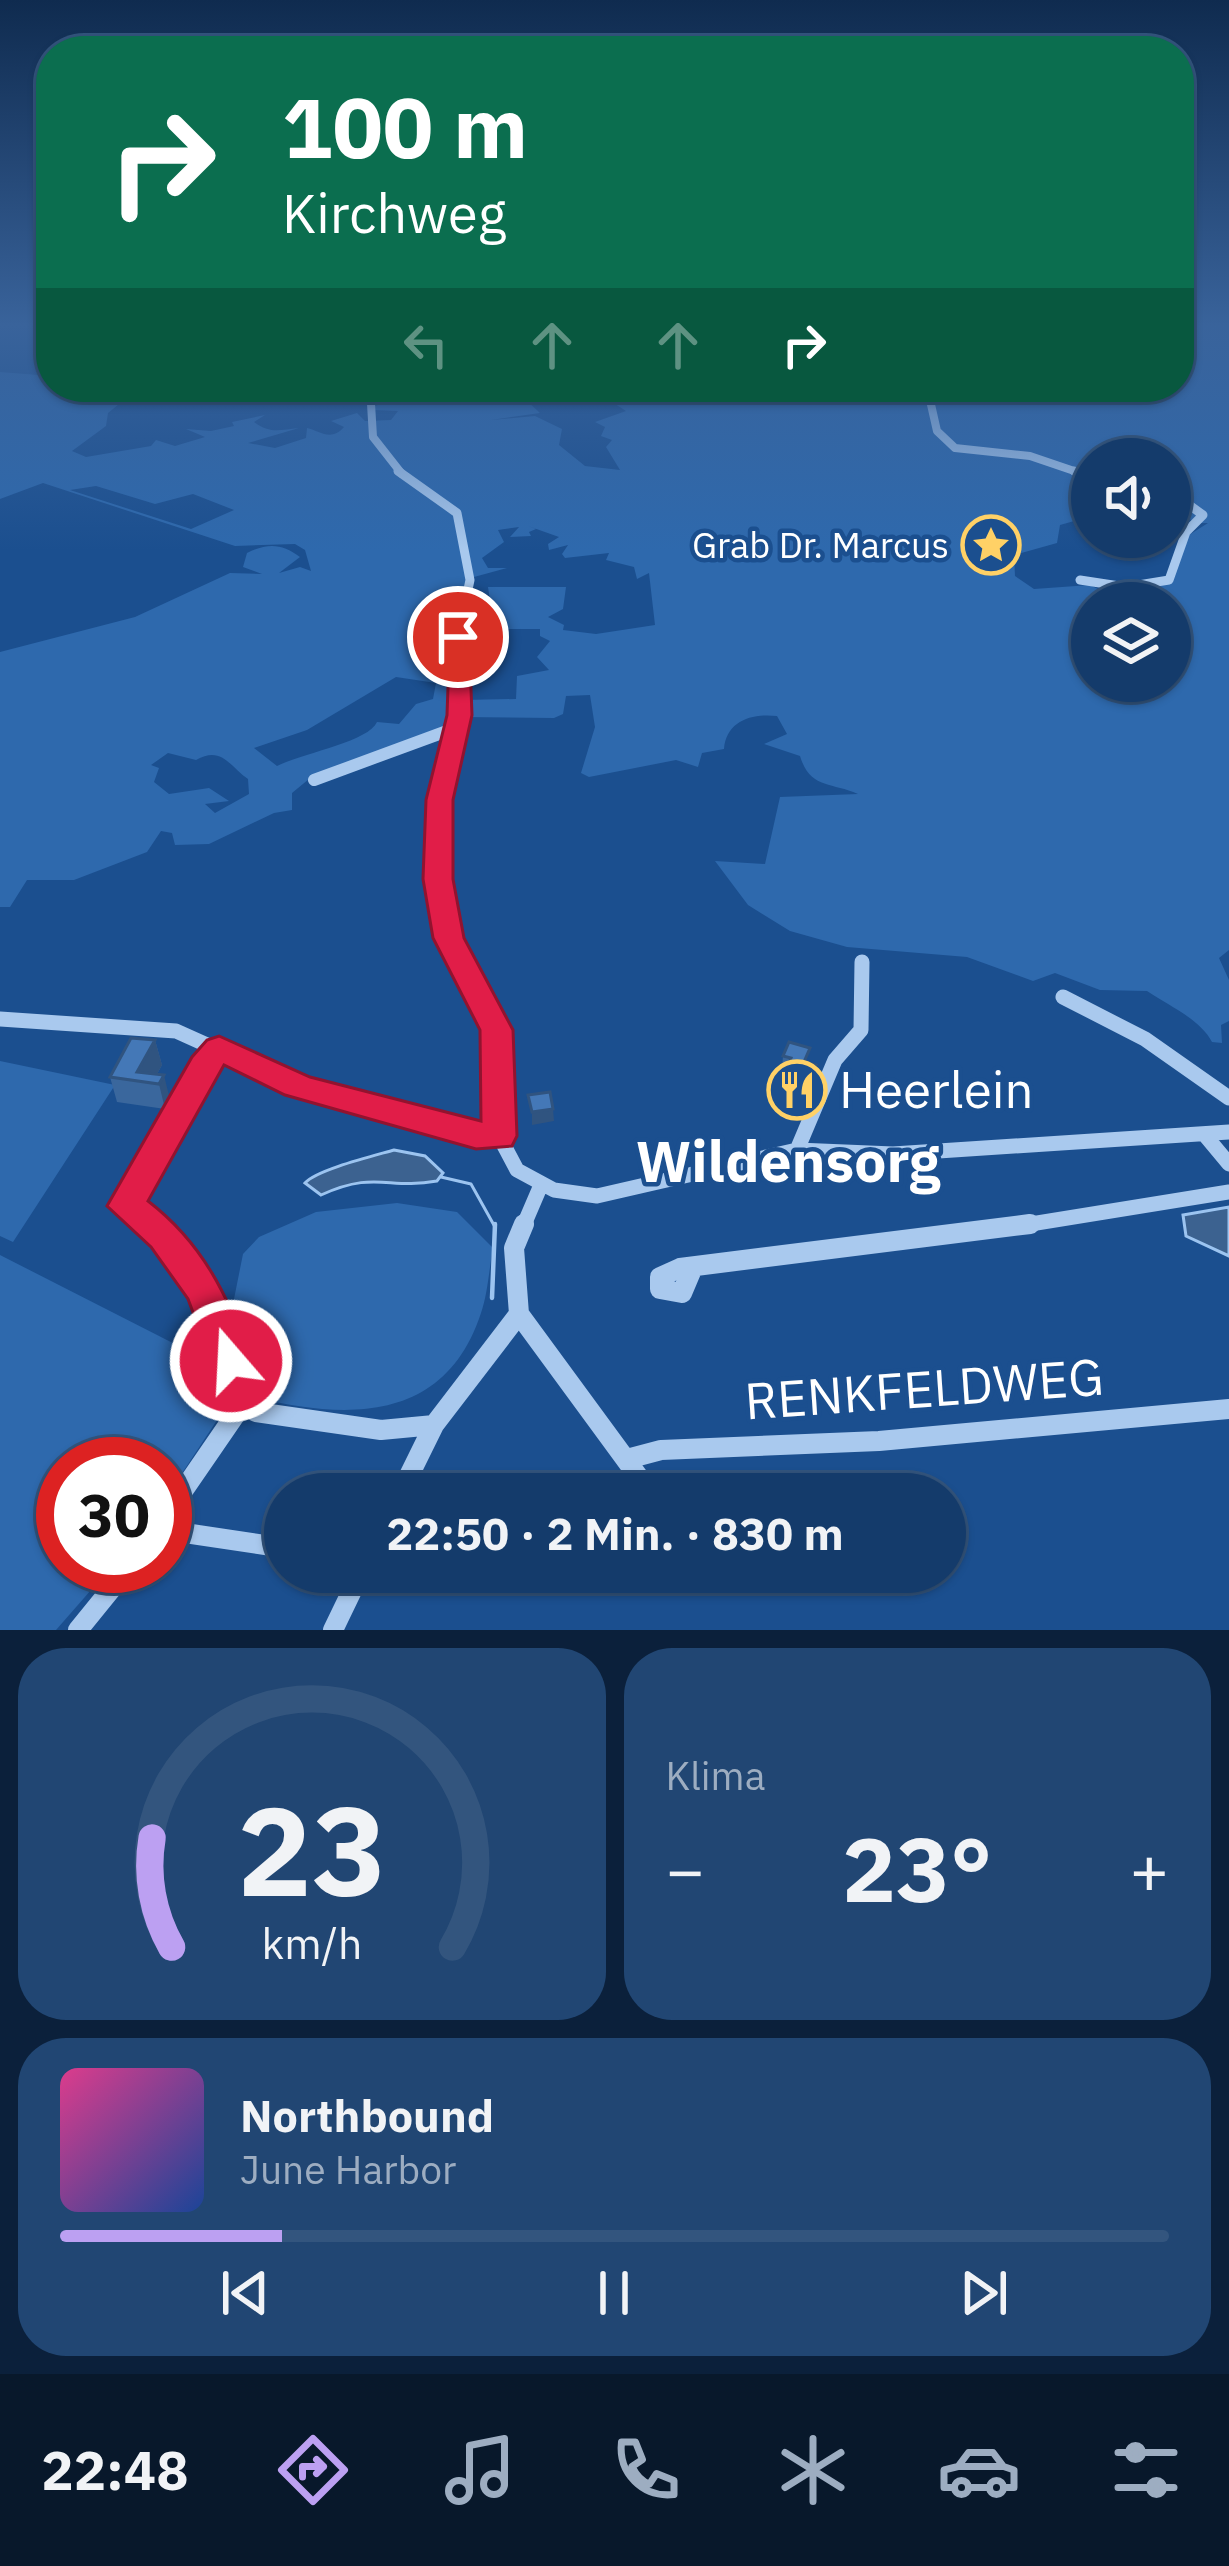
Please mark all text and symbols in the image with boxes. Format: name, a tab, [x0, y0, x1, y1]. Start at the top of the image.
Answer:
text: 100 m	[282, 72, 528, 181]
icon: right	[84, 84, 240, 240]
text: Kirchweg	[282, 178, 506, 248]
icon: left	[393, 312, 459, 378]
icon: ahead	[519, 312, 585, 378]
icon: ahead	[645, 312, 711, 378]
icon: right	[771, 312, 837, 378]
map controls	[1071, 438, 1191, 702]
button: sound	[1071, 438, 1191, 558]
place icon: Grab Dr. Marcus	[960, 514, 1022, 576]
place label: Grab Dr. Marcus	[692, 521, 949, 568]
button: layers	[1071, 582, 1191, 702]
pin	[407, 586, 509, 688]
icon: arrive	[425, 604, 491, 670]
place label: Heerlein	[839, 1056, 1033, 1122]
restaurant icon: Heerlein	[766, 1059, 828, 1121]
district label: Wildensorg	[636, 1124, 941, 1198]
position arrow	[168, 1298, 294, 1424]
street label: RENKFELDWEG	[742, 1343, 1105, 1433]
speed limit sign: 30	[36, 1437, 192, 1593]
text: 22:50 · 2 Min. · 830 m	[386, 1504, 844, 1562]
text: Klima	[666, 1750, 765, 1801]
text: 23	[237, 1768, 387, 1930]
text: 23°	[842, 1810, 992, 1927]
text: −	[666, 1826, 705, 1912]
text: +	[1129, 1826, 1169, 1912]
text: km/h	[261, 1915, 362, 1971]
text: Northbound	[240, 2086, 494, 2144]
text: June Harbor	[240, 2144, 456, 2195]
icon: previous	[212, 2260, 278, 2326]
icon: pause	[581, 2260, 647, 2326]
icon: next	[951, 2260, 1017, 2326]
icon: directions	[271, 2428, 355, 2512]
icon: music	[438, 2428, 522, 2512]
icon: phone	[604, 2428, 688, 2512]
icon: climate	[771, 2428, 855, 2512]
icon: car	[937, 2428, 1021, 2512]
icon: filters	[1104, 2428, 1188, 2512]
text: 22:48	[41, 2435, 189, 2505]

